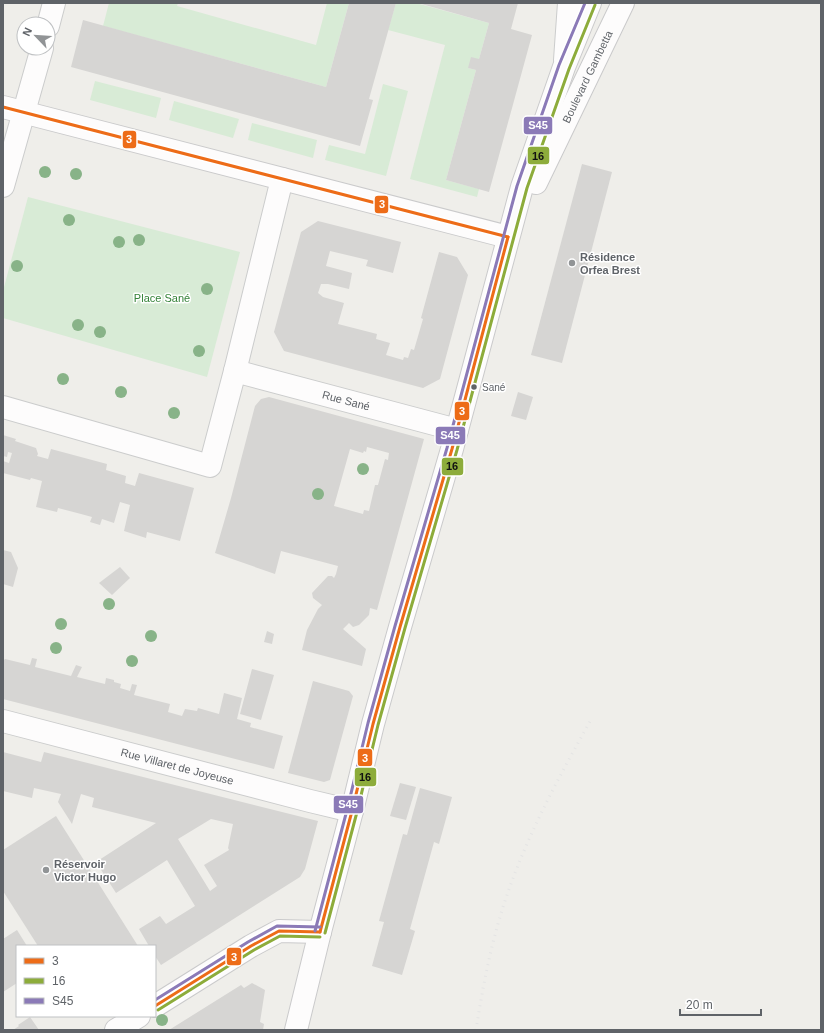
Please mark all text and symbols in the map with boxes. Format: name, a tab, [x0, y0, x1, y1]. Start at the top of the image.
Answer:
north arrow	[16, 16, 56, 56]
text: N	[20, 26, 34, 38]
street label: Boulevard Gambetta	[560, 28, 615, 125]
line badge: S45	[523, 116, 553, 135]
text: S45	[528, 119, 548, 131]
line badge: 3	[122, 130, 137, 149]
text: 3	[126, 133, 132, 145]
line badge: 16	[527, 146, 550, 165]
text: 16	[532, 150, 544, 162]
line badge: 3	[374, 195, 389, 214]
text: 3	[379, 198, 385, 210]
place label: Résidence Orfea Brest	[580, 251, 640, 276]
marker: Résidence Orfea Brest	[567, 258, 577, 268]
park label: Place Sané	[134, 292, 190, 304]
marker: Sané	[469, 382, 479, 392]
place label: Sané	[482, 382, 506, 393]
street label: Rue Sané	[321, 388, 371, 413]
line badge: 3	[454, 401, 470, 421]
text: 3	[459, 405, 465, 417]
line badge: S45	[435, 426, 466, 445]
text: S45	[440, 429, 460, 441]
line badge: 16	[441, 457, 464, 476]
text: 16	[446, 460, 458, 472]
street label: Rue Villaret de Joyeuse	[119, 746, 235, 787]
line badge: 3	[357, 748, 373, 767]
text: 3	[362, 752, 368, 764]
line badge: 16	[354, 767, 377, 787]
text: 16	[359, 771, 371, 783]
line badge: S45	[333, 795, 364, 814]
text: S45	[338, 798, 358, 810]
place label: Réservoir Victor Hugo	[54, 858, 116, 883]
marker: Réservoir Victor Hugo	[41, 865, 51, 875]
legend	[16, 945, 156, 1017]
line badge: 3	[226, 947, 242, 966]
text: 3	[231, 951, 237, 963]
text: 3	[52, 954, 59, 968]
text: 16	[52, 974, 66, 988]
scale bar	[680, 991, 761, 1017]
text: S45	[52, 994, 74, 1008]
text: 20 m	[686, 998, 713, 1012]

